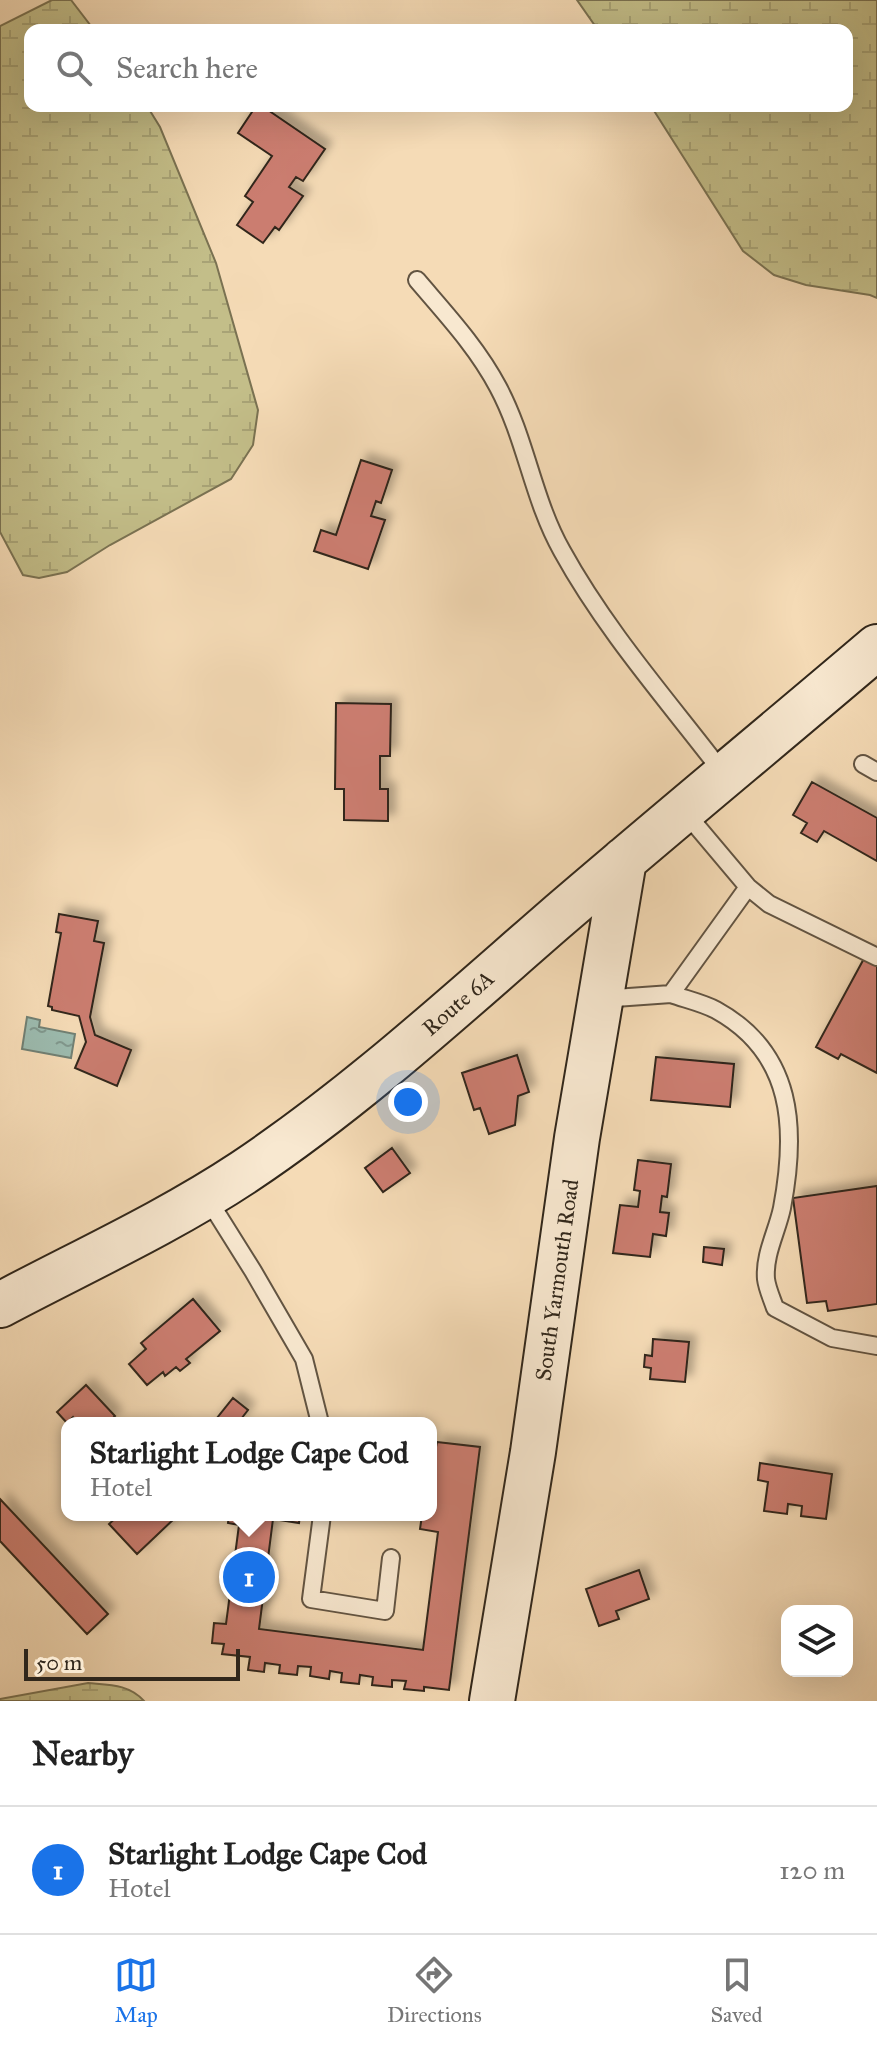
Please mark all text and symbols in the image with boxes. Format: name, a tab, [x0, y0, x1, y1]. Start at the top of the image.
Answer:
search box	[24, 24, 853, 112]
icon: search	[52, 46, 96, 90]
text: Search here	[116, 50, 258, 86]
street label: Route 6A	[417, 964, 499, 1041]
your location	[388, 1082, 428, 1122]
street label: South Yarmouth Road	[529, 1177, 585, 1383]
popup	[61, 1417, 437, 1521]
text: Starlight Lodge Cape Cod	[89, 1435, 409, 1471]
text: Hotel	[89, 1471, 152, 1503]
pin: 1	[223, 1547, 275, 1607]
map controls	[781, 1605, 853, 1677]
button: layers	[781, 1605, 853, 1677]
scale bar	[24, 1645, 240, 1681]
text: 50 m	[36, 1649, 82, 1676]
text: Nearby	[32, 1733, 134, 1774]
text: Starlight Lodge Cape Cod	[108, 1836, 427, 1872]
text: 1	[53, 1854, 63, 1886]
text: 120 m	[779, 1854, 845, 1886]
text: Hotel	[108, 1872, 171, 1904]
tab: Map	[114, 1953, 158, 2028]
tab: Directions	[387, 1953, 482, 2028]
tab: Saved	[710, 1953, 763, 2028]

